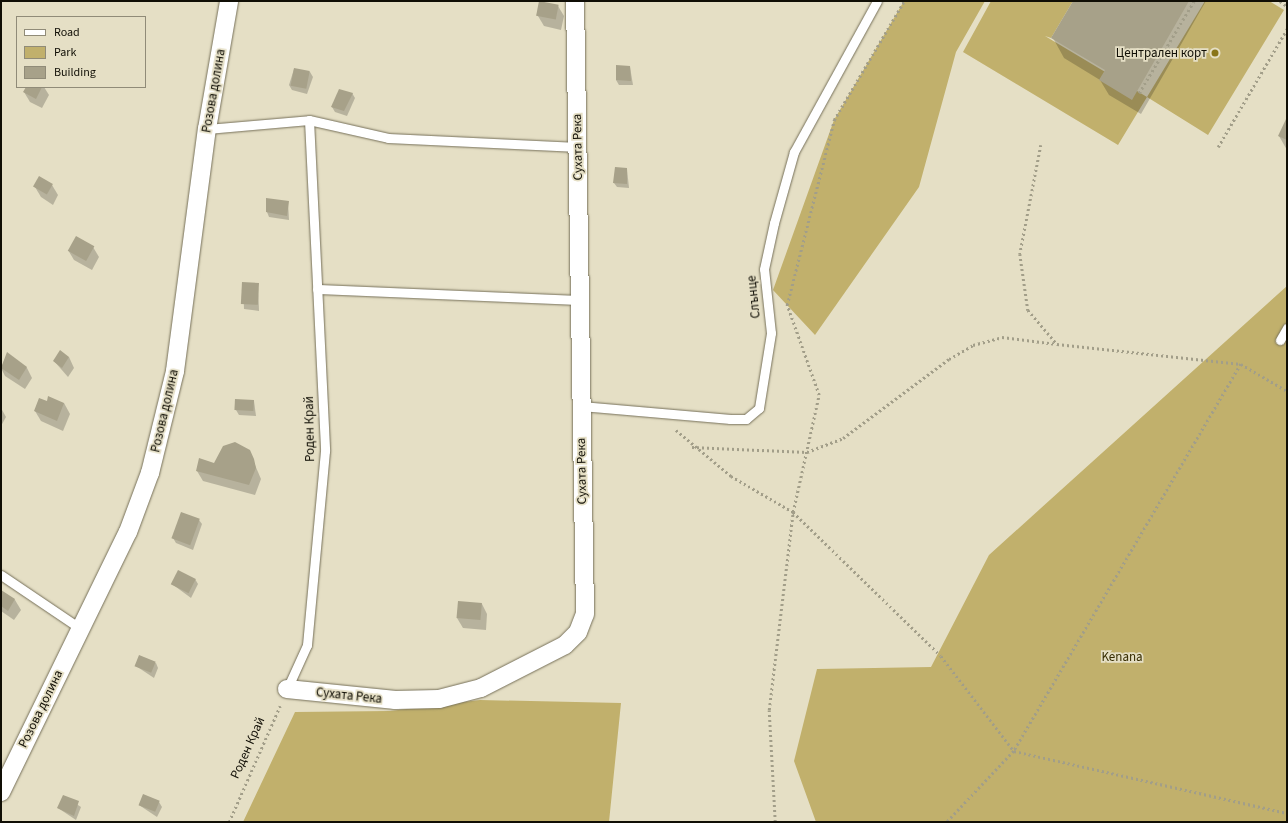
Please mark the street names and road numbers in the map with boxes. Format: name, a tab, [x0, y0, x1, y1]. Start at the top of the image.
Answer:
street label: Розова долина	[199, 48, 229, 134]
street label: Сухата Река	[570, 114, 586, 180]
street label: Слънце	[744, 275, 764, 319]
street label: Розова долина	[148, 368, 182, 454]
street label: Роден Край	[302, 396, 318, 462]
street label: Сухата Река	[574, 438, 590, 504]
street label: Розова долина	[15, 668, 67, 750]
street label: Сухата Река	[315, 685, 383, 707]
street label: Роден Край	[227, 715, 269, 781]

